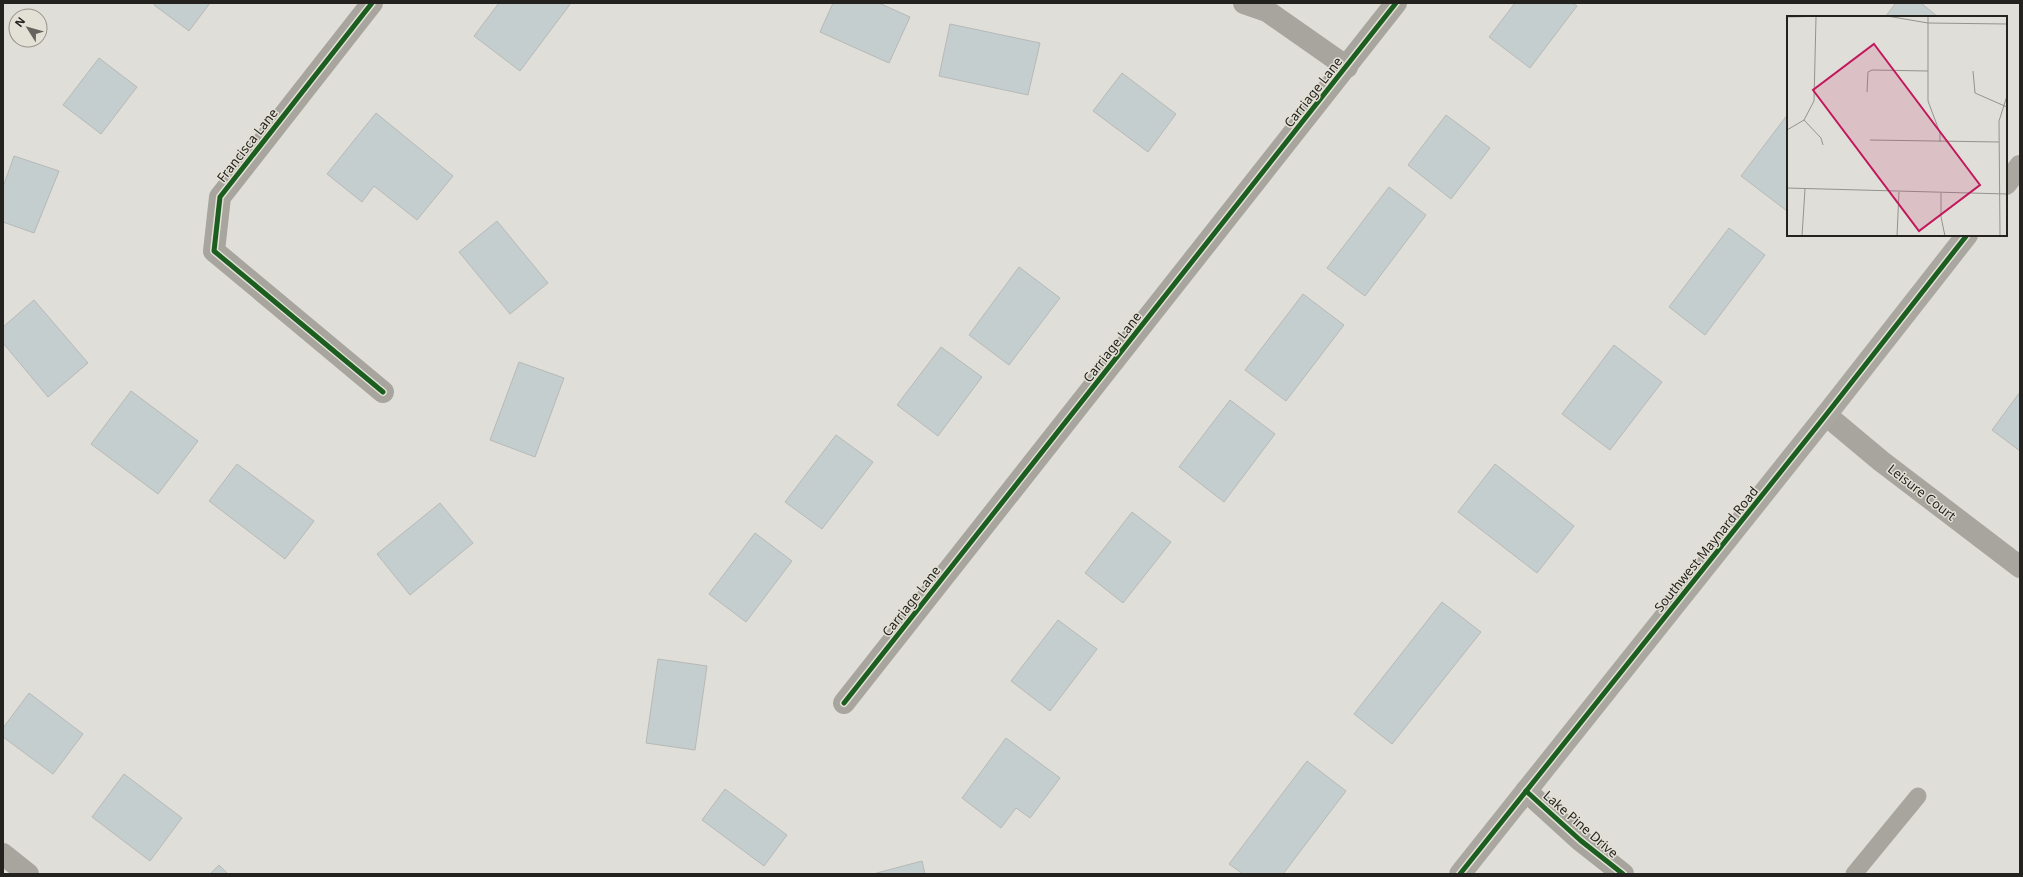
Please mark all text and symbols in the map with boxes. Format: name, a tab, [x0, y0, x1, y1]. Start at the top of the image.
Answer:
north arrow	[8, 8, 48, 48]
text: N	[11, 14, 28, 30]
inset map	[1787, 16, 2007, 236]
street label: Carriage Lane	[1280, 53, 1346, 131]
street label: Francisca Lane	[212, 104, 282, 186]
street label: Carriage Lane	[1079, 308, 1145, 386]
street label: Leisure Court	[1884, 460, 1960, 524]
street label: Southwest Maynard Road	[1650, 483, 1762, 615]
street label: Carriage Lane	[878, 562, 944, 640]
street label: Lake Pine Drive	[1540, 786, 1622, 862]

